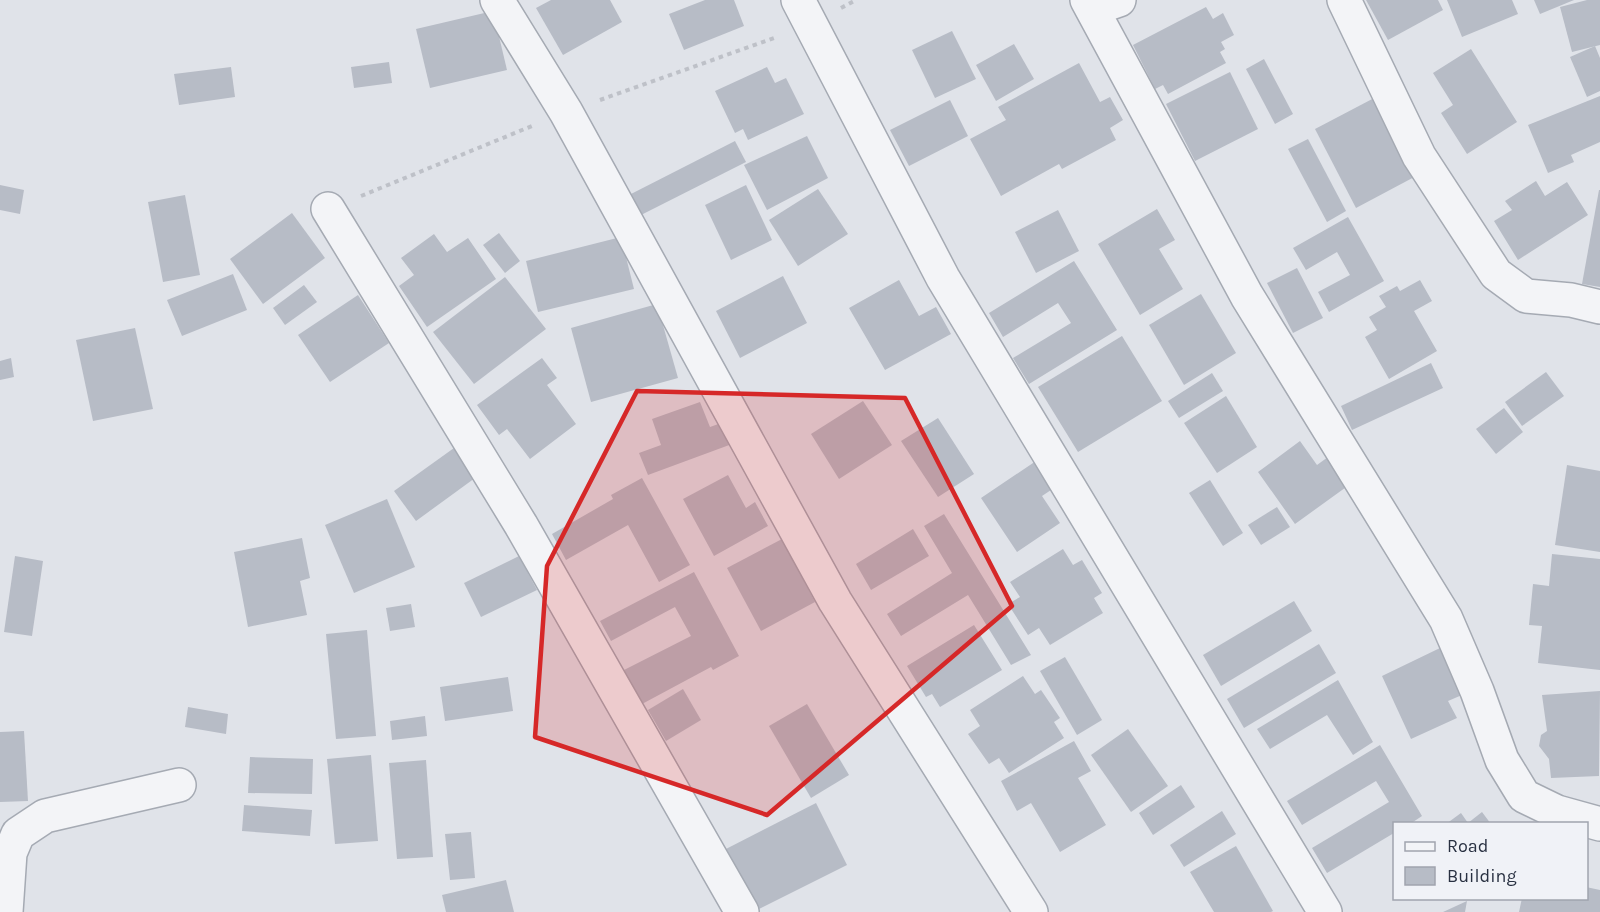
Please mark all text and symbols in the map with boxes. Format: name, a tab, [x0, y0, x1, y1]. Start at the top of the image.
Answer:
legend	[1393, 822, 1588, 900]
text: Road	[1447, 835, 1488, 857]
text: Building	[1447, 865, 1517, 887]

